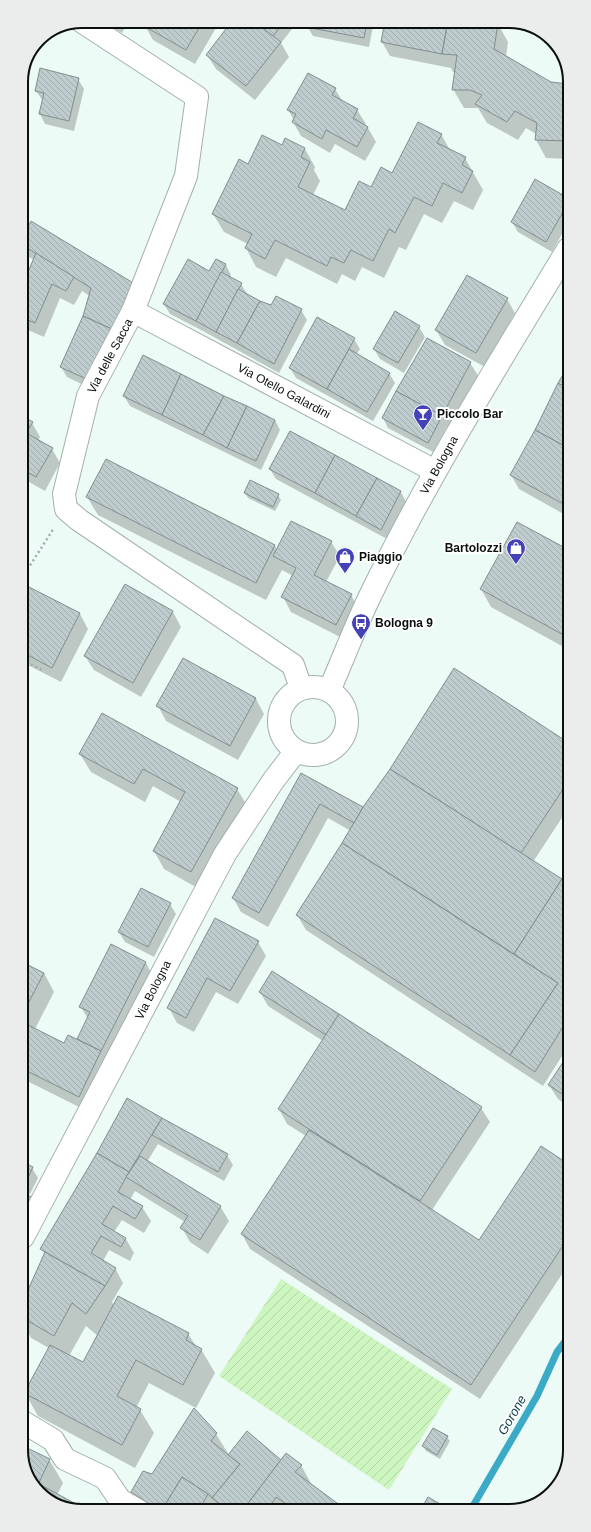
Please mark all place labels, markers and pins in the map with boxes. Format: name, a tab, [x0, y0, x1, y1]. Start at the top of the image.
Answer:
bar icon: Piccolo Bar	[412, 403, 434, 431]
place label: Piccolo Bar	[437, 407, 503, 421]
shop icon: Bartolozzi	[505, 537, 527, 565]
place label: Bartolozzi	[445, 541, 502, 555]
shop icon: Piaggio	[334, 546, 356, 574]
place label: Piaggio	[359, 550, 402, 564]
bus stop icon: Bologna 9	[350, 612, 372, 640]
place label: Bologna 9	[375, 616, 433, 630]

